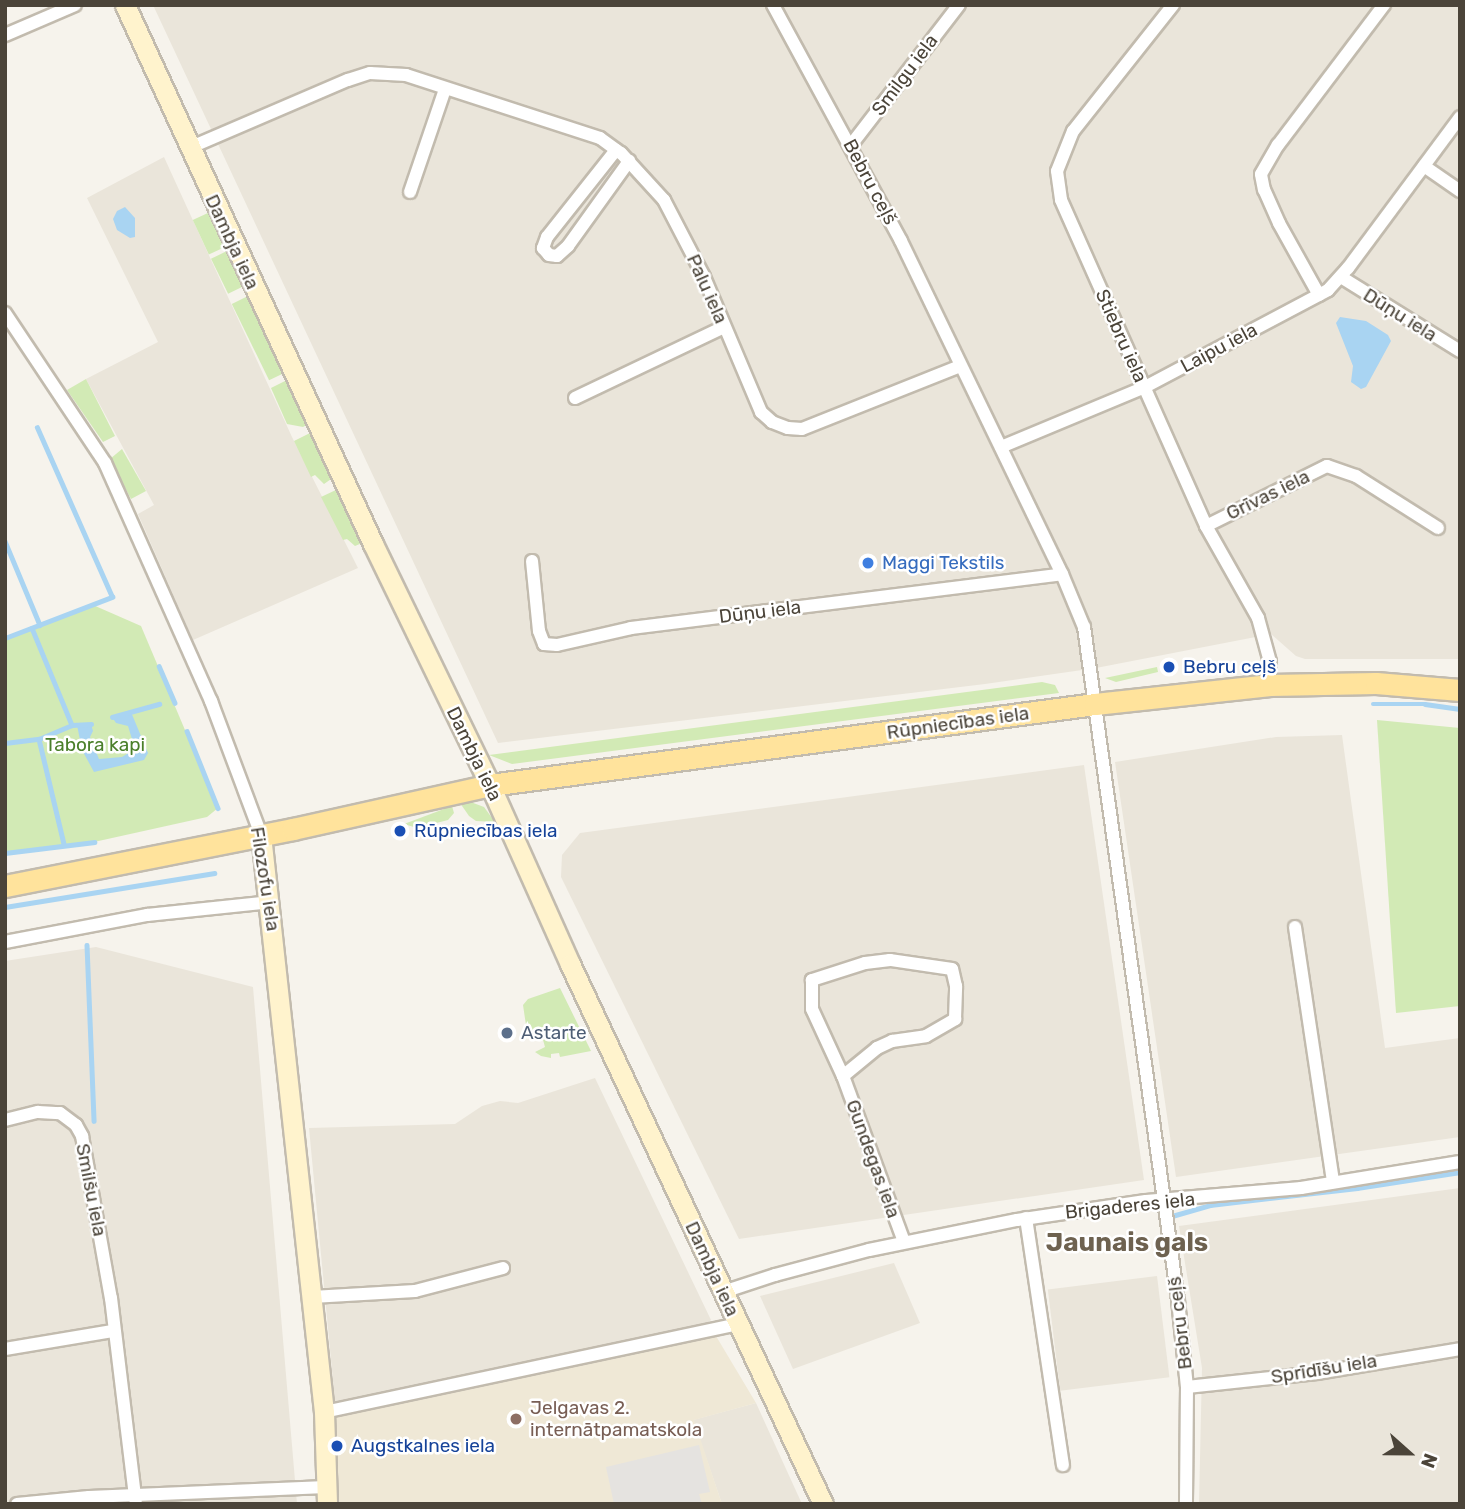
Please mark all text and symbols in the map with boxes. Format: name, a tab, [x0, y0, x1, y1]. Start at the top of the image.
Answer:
street label: Smilgu iela	[867, 30, 943, 120]
street label: Bebru ceļš	[838, 135, 902, 229]
street label: Dambja iela	[200, 191, 264, 293]
street label: Palu iela	[682, 251, 732, 327]
street label: Dūņu iela	[1359, 283, 1441, 347]
street label: Stiebru iela	[1090, 286, 1152, 386]
street label: Laipu iela	[1177, 318, 1261, 378]
street label: Grīvas iela	[1223, 465, 1313, 525]
place label: Maggi Tekstils	[882, 552, 1005, 574]
marker: Maggi Tekstils	[860, 555, 876, 571]
street label: Dūņu iela	[718, 596, 802, 628]
place label: Bebru ceļš	[1183, 656, 1276, 678]
marker: Bebru ceļš	[1161, 659, 1177, 675]
street label: Rūpniecības iela	[885, 702, 1031, 744]
street label: Dambja iela	[441, 703, 507, 805]
park label: Tabora kapi	[45, 734, 145, 756]
place label: Rūpniecības iela	[414, 820, 558, 842]
marker: Rūpniecības iela	[392, 823, 408, 839]
street label: Filozofu iela	[246, 825, 284, 933]
place label: Astarte	[521, 1022, 587, 1044]
marker: Astarte	[499, 1025, 515, 1041]
street label: Gundegas iela	[841, 1097, 905, 1221]
street label: Smilšu iela	[71, 1142, 111, 1238]
street label: Brigaderes iela	[1064, 1188, 1196, 1224]
street label: Dambja iela	[680, 1218, 744, 1320]
district label: Jaunais gals	[1046, 1227, 1208, 1259]
street label: Bebru ceļš	[1163, 1275, 1197, 1371]
street label: Sprīdīšu iela	[1269, 1349, 1379, 1389]
place label: Jelgavas 2. internātpamatskola	[530, 1397, 702, 1441]
marker: Jelgavas 2. internātpamatskola	[508, 1411, 524, 1427]
north arrow	[1374, 1418, 1444, 1488]
place label: Augstkalnes iela	[351, 1435, 495, 1457]
marker: Augstkalnes iela	[329, 1438, 345, 1454]
text: N	[1416, 1450, 1442, 1471]

